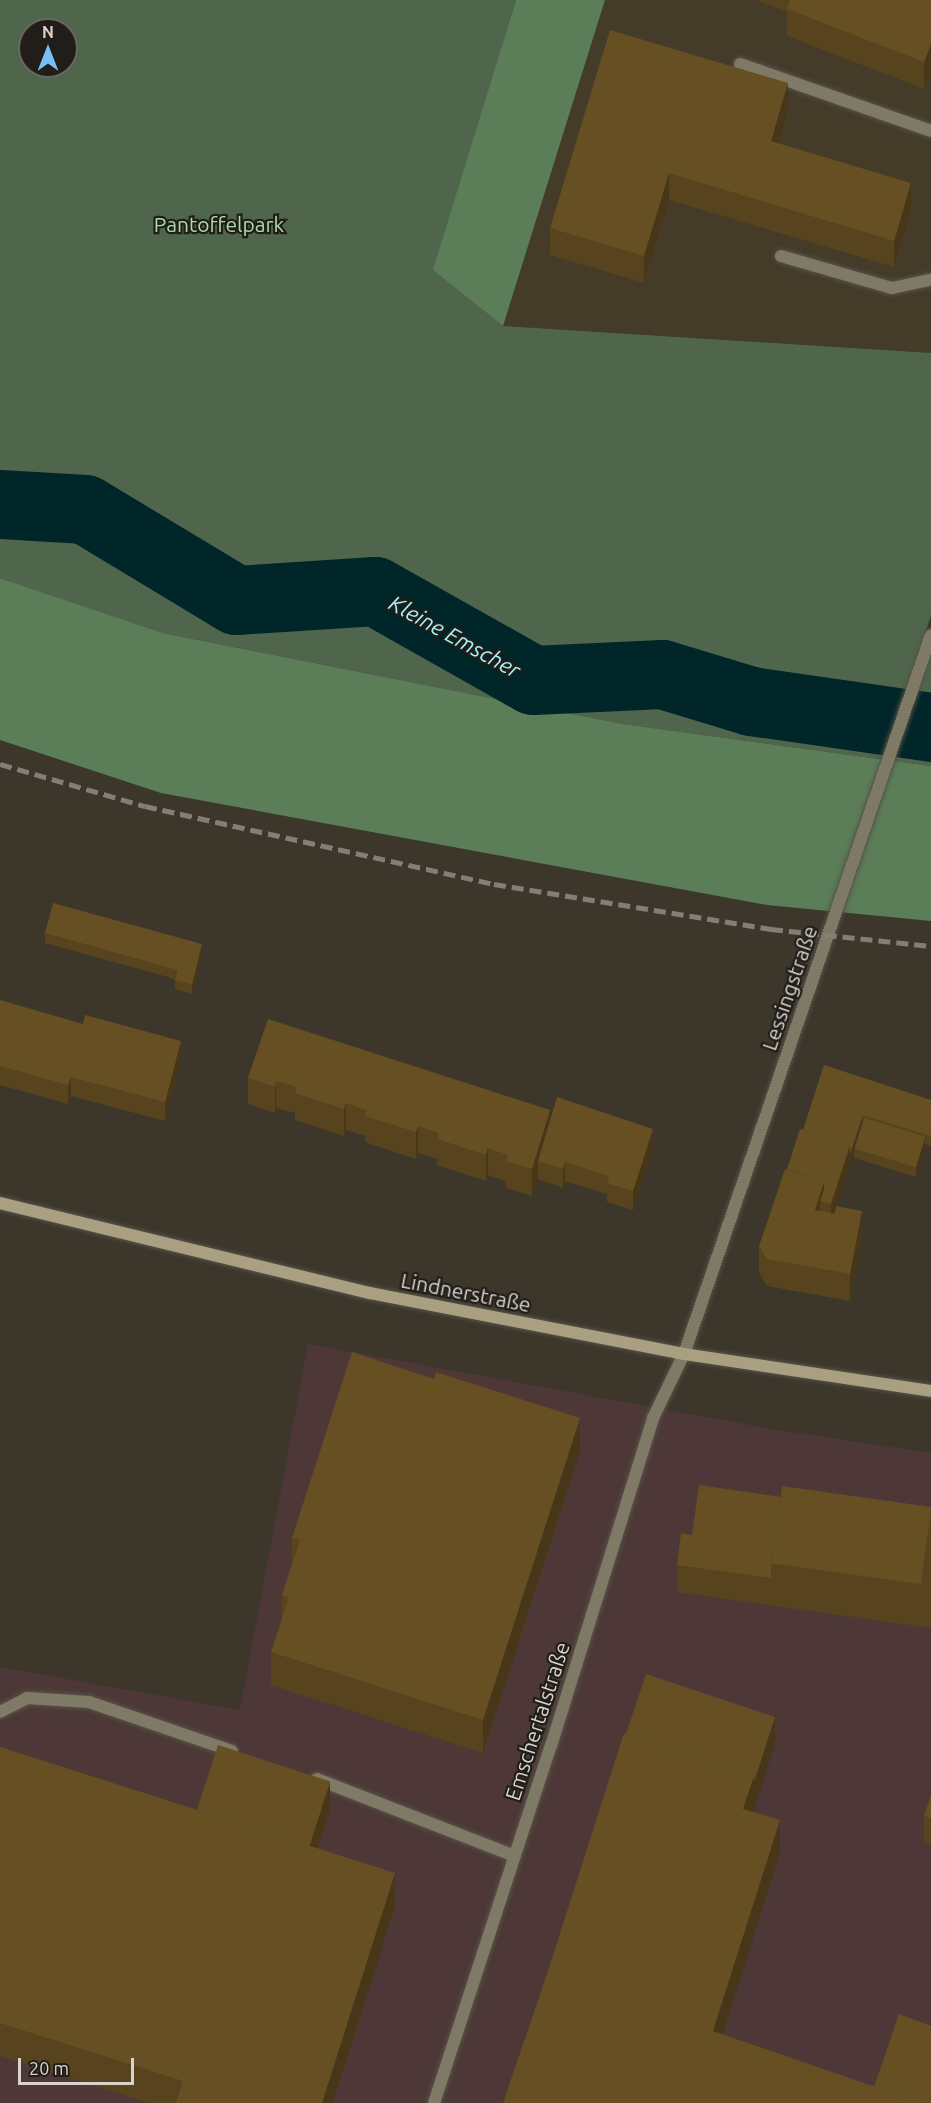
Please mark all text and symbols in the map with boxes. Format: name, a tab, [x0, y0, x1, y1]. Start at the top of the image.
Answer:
north arrow	[18, 18, 78, 78]
text: N	[42, 23, 54, 41]
park label: Pantoffelpark	[154, 211, 284, 237]
water label: Kleine Emscher	[385, 589, 525, 683]
street label: Lessingstraße	[756, 922, 822, 1054]
street label: Lindnerstraße	[399, 1267, 533, 1317]
street label: Emschertalstraße	[499, 1639, 575, 1803]
scale bar	[21, 2046, 136, 2084]
text: 20 m	[29, 2058, 69, 2078]

